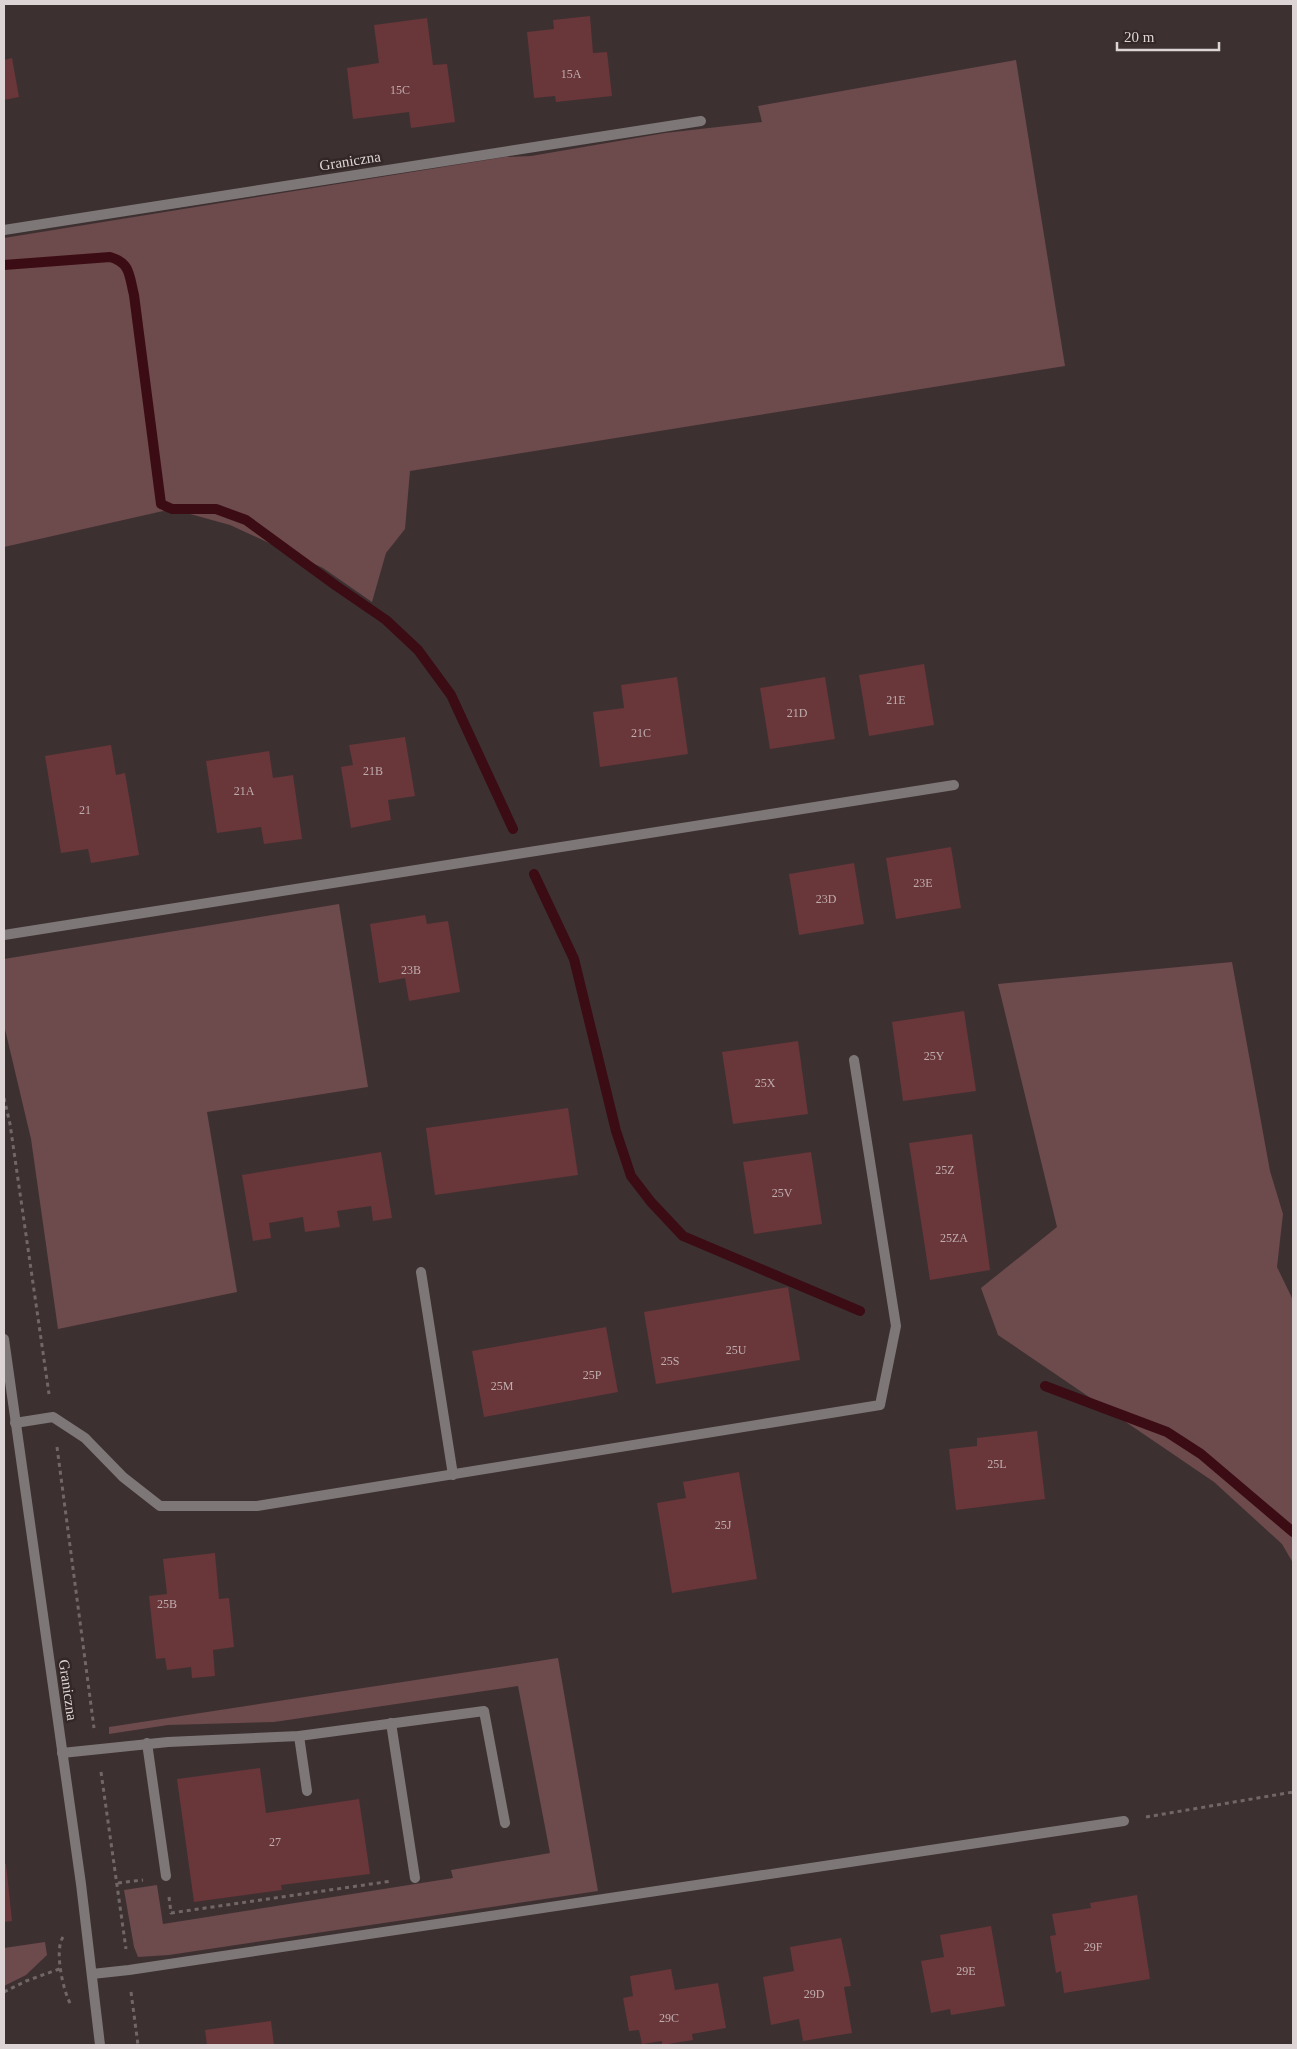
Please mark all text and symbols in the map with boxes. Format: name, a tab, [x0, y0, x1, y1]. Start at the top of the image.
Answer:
scale bar	[1117, 20, 1220, 52]
text: 20 m	[1124, 29, 1155, 45]
house number: 15A	[561, 67, 582, 81]
house number: 15C	[390, 83, 410, 97]
street label: Graniczna	[318, 148, 382, 174]
house number: 21E	[886, 693, 906, 707]
house number: 21D	[787, 706, 808, 720]
house number: 21C	[631, 726, 651, 740]
house number: 21B	[363, 764, 383, 778]
house number: 21A	[234, 784, 255, 798]
house number: 21	[79, 803, 91, 817]
house number: 23E	[913, 876, 933, 890]
house number: 23D	[816, 892, 837, 906]
house number: 23B	[401, 963, 421, 977]
house number: 25Y	[924, 1049, 945, 1063]
house number: 25X	[755, 1076, 776, 1090]
house number: 25Z	[935, 1163, 955, 1177]
house number: 25V	[772, 1186, 793, 1200]
house number: 25ZA	[940, 1231, 968, 1245]
house number: 25U	[726, 1343, 747, 1357]
house number: 25S	[661, 1354, 679, 1368]
house number: 25P	[583, 1368, 602, 1382]
house number: 25M	[491, 1379, 514, 1393]
house number: 25L	[987, 1457, 1007, 1471]
house number: 25J	[715, 1518, 732, 1532]
house number: 25B	[157, 1597, 177, 1611]
street label: Graniczna	[56, 1658, 80, 1722]
house number: 27	[269, 1835, 281, 1849]
house number: 29F	[1084, 1940, 1103, 1954]
house number: 29E	[956, 1964, 976, 1978]
house number: 29D	[804, 1987, 825, 2001]
house number: 29C	[659, 2011, 679, 2025]

